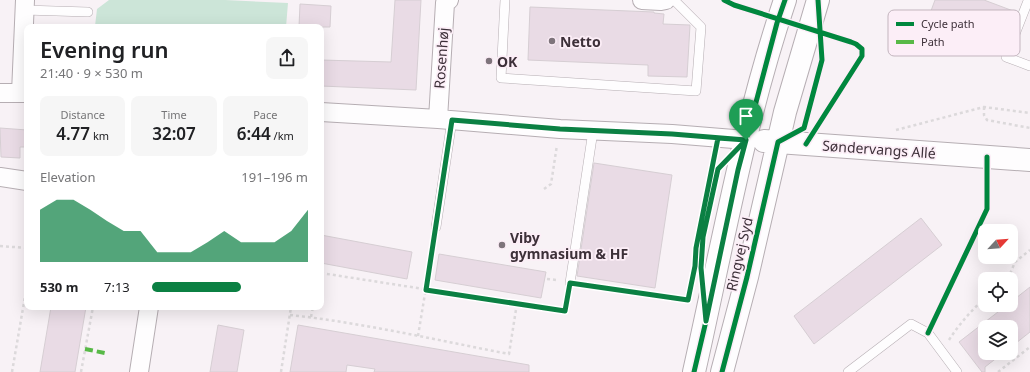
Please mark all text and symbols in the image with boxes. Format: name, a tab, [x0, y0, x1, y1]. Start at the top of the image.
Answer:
legend	[888, 10, 1020, 56]
text: Cycle path	[921, 16, 974, 31]
street label: Rosenhøj	[429, 27, 453, 89]
place label: Netto	[560, 32, 601, 51]
text: Evening run	[40, 34, 169, 64]
text: Path	[921, 34, 945, 49]
marker: Netto	[547, 36, 557, 46]
button: share	[266, 37, 308, 79]
place label: OK	[497, 52, 518, 71]
marker: OK	[484, 56, 494, 66]
text: 21:40 · 9 × 530 m	[40, 64, 143, 82]
pin	[729, 99, 763, 140]
icon: arrive	[735, 105, 757, 127]
text: Distance	[60, 107, 105, 122]
text: Time	[161, 107, 187, 122]
text: Pace	[253, 107, 277, 122]
text: 4.77	[56, 122, 90, 145]
text: 32:07	[152, 122, 196, 145]
text: 6:44	[237, 122, 271, 145]
text: km	[90, 128, 109, 143]
text: /km	[271, 128, 294, 143]
street label: Søndervangs Allé	[822, 136, 936, 162]
text: Elevation	[40, 168, 96, 186]
text: 191–196 m	[241, 168, 308, 186]
street label: Ringvej Syd	[721, 215, 757, 293]
north arrow	[978, 224, 1018, 264]
map controls	[978, 224, 1018, 360]
place label: Viby gymnasium & HF	[510, 228, 628, 263]
marker: Viby gymnasium & HF	[497, 240, 507, 250]
button: locate	[978, 272, 1018, 312]
text: 530 m	[40, 278, 78, 296]
text: 7:13	[104, 278, 130, 296]
button: layers	[978, 320, 1018, 360]

